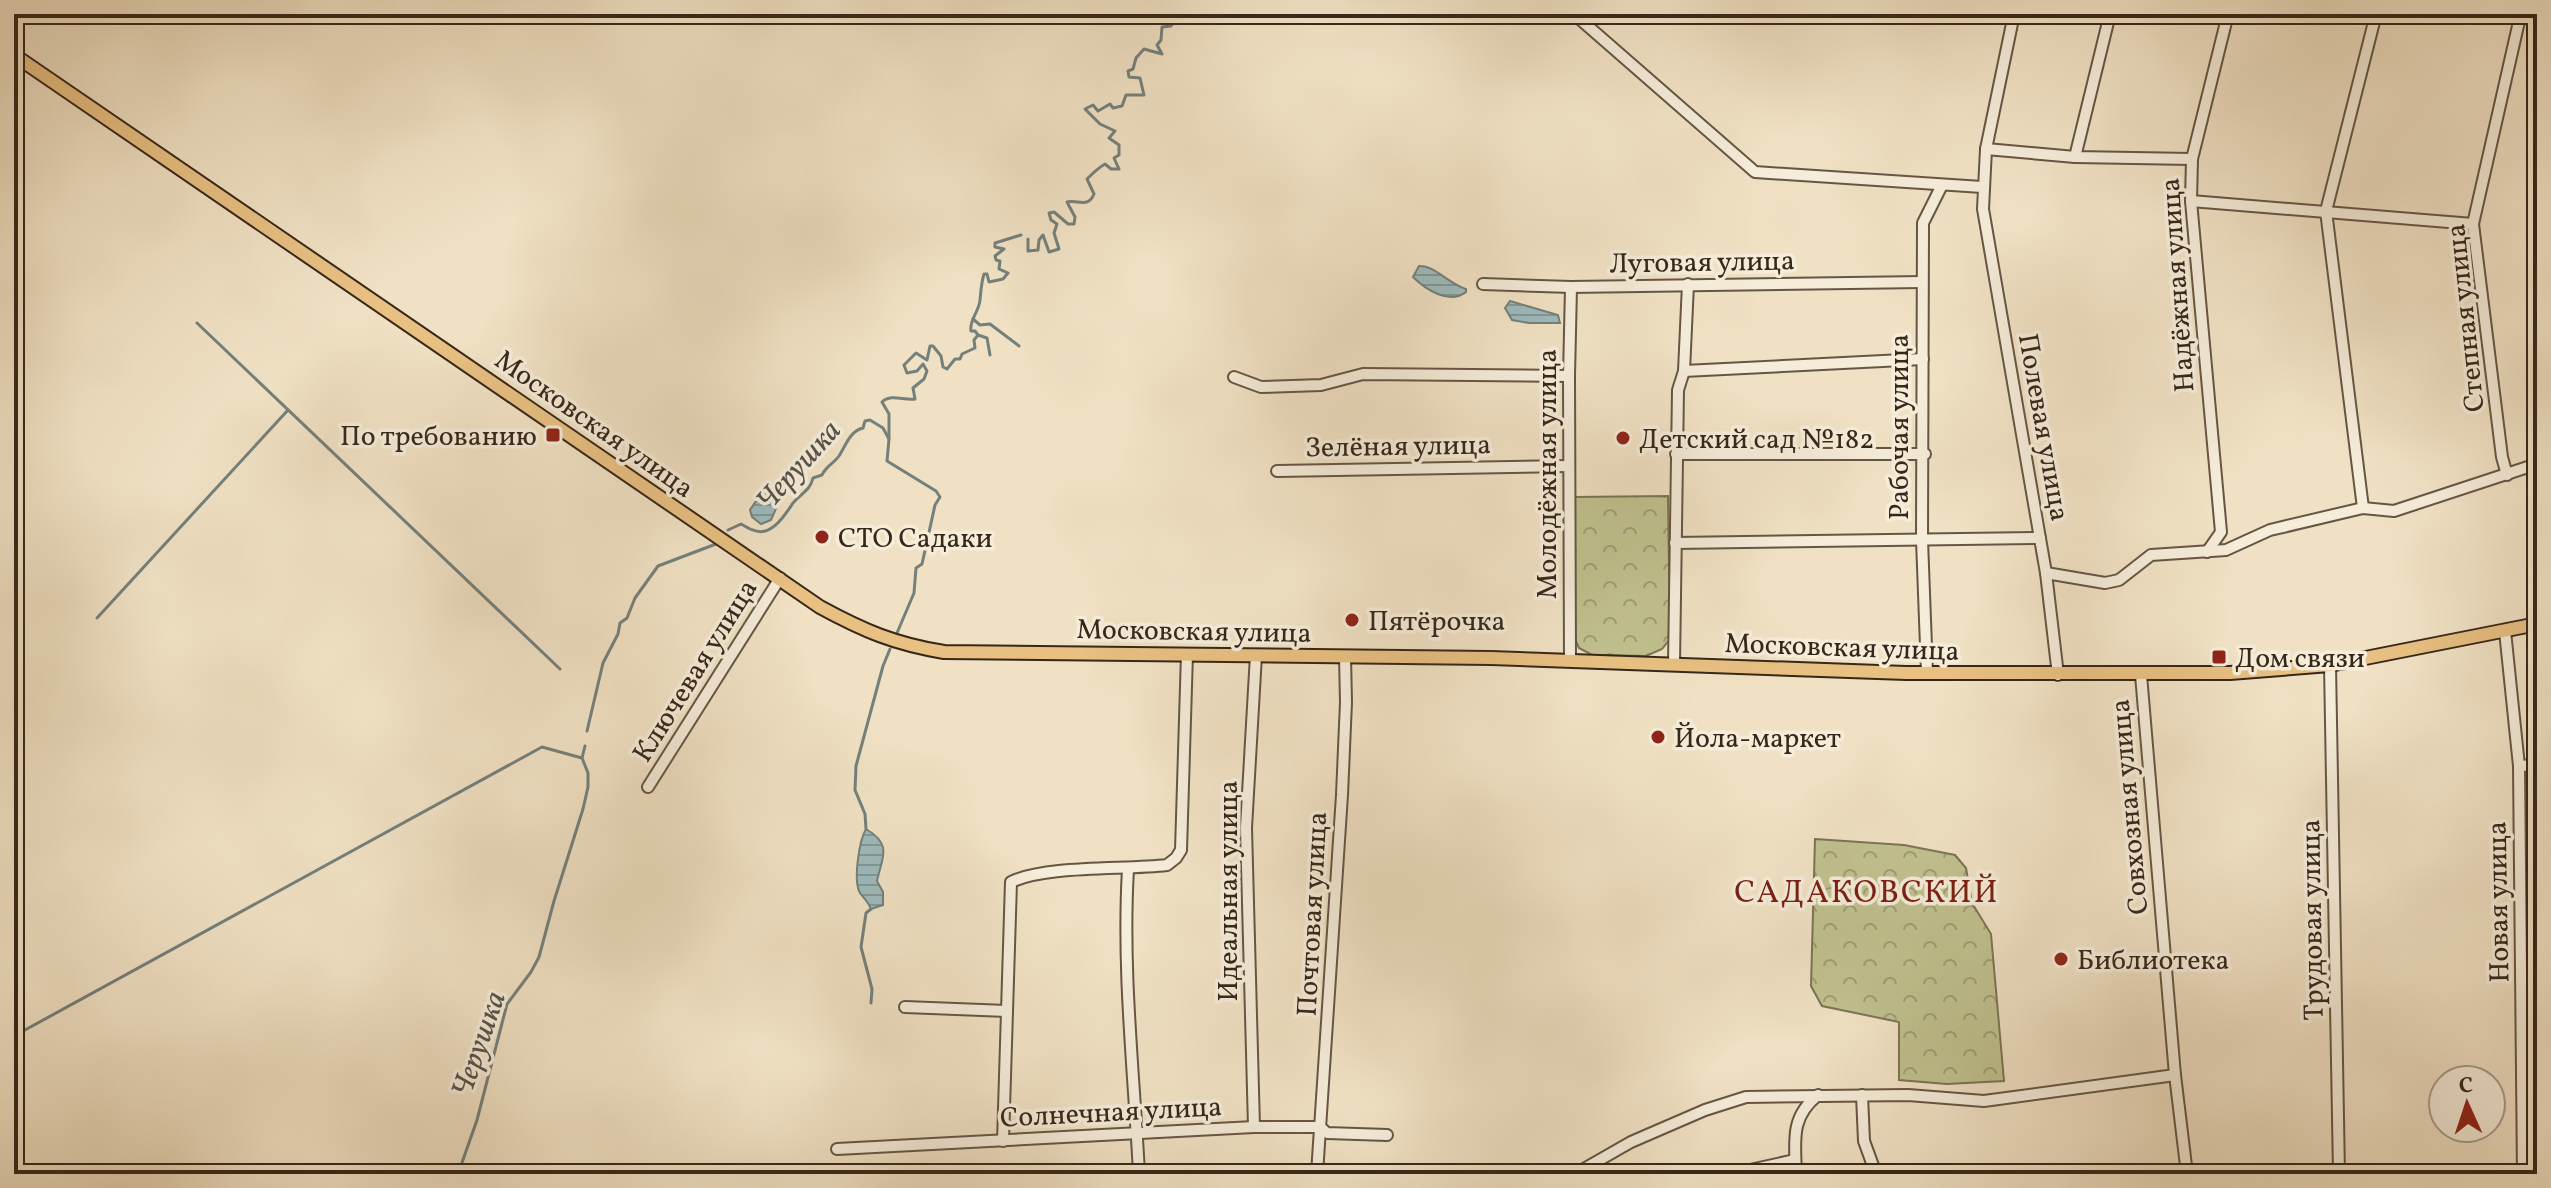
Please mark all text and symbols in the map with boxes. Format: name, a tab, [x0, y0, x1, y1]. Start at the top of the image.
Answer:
street label: Надёжная улица	[2152, 176, 2205, 393]
street label: Степная улица	[2437, 222, 2496, 414]
street label: Луговая улица	[1609, 242, 1795, 285]
street label: Полевая улица	[2007, 331, 2078, 524]
street label: Рабочая улица	[1881, 334, 1920, 520]
street label: Московская улица	[486, 342, 701, 508]
street label: Молодёжная улица	[1529, 349, 1568, 599]
water label: Черушка	[747, 412, 852, 521]
place label: По требованию	[340, 418, 537, 457]
place label: Детский сад №182	[1639, 421, 1874, 460]
marker: По требованию	[544, 426, 562, 444]
street label: Зелёная улица	[1305, 426, 1491, 469]
marker: Детский сад №182	[1614, 429, 1632, 447]
place label: СТО Садаки	[838, 520, 992, 559]
marker: СТО Садаки	[813, 528, 831, 546]
street label: Ключевая улица	[624, 572, 768, 770]
place label: Пятёрочка	[1368, 603, 1505, 642]
street label: Московская улица	[1076, 611, 1312, 654]
marker: Пятёрочка	[1343, 611, 1361, 629]
street label: Московская улица	[1724, 625, 1960, 672]
place label: Дом связи	[2235, 640, 2365, 679]
marker: Дом связи	[2210, 648, 2228, 666]
street label: Совхозная улица	[2102, 697, 2159, 916]
place label: Йола-маркет	[1674, 720, 1841, 759]
marker: Йола-маркет	[1649, 728, 1667, 746]
street label: Идеальная улица	[1210, 780, 1249, 1002]
street label: Почтовая улица	[1289, 811, 1338, 1017]
street label: Трудовая улица	[2292, 819, 2335, 1021]
street label: Новая улица	[2479, 821, 2520, 983]
district label: САДАКОВСКИЙ	[1734, 872, 2000, 916]
place label: Библиотека	[2077, 942, 2229, 981]
marker: Библиотека	[2052, 950, 2070, 968]
water label: Черушка	[442, 986, 518, 1103]
north arrow	[2427, 1064, 2507, 1144]
text: С	[2458, 1071, 2474, 1102]
street label: Солнечная улица	[999, 1088, 1223, 1139]

